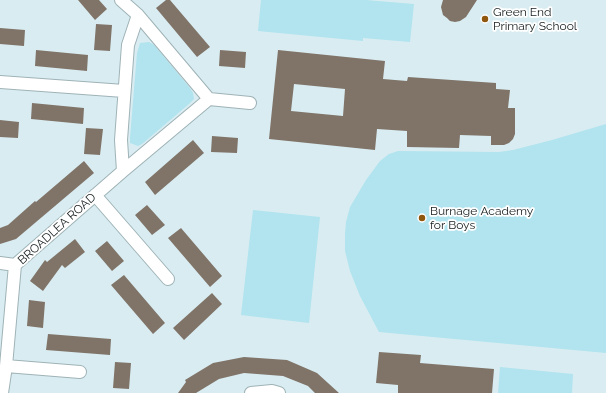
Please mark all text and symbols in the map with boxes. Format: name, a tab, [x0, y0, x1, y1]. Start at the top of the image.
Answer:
place label: Green End Primary School	[493, 5, 577, 33]
marker: Green End Primary School	[480, 14, 490, 24]
street label: BROADLEA ROAD	[15, 190, 99, 268]
place label: Burnage Academy for Boys	[430, 204, 533, 232]
marker: Burnage Academy for Boys	[417, 213, 427, 223]

